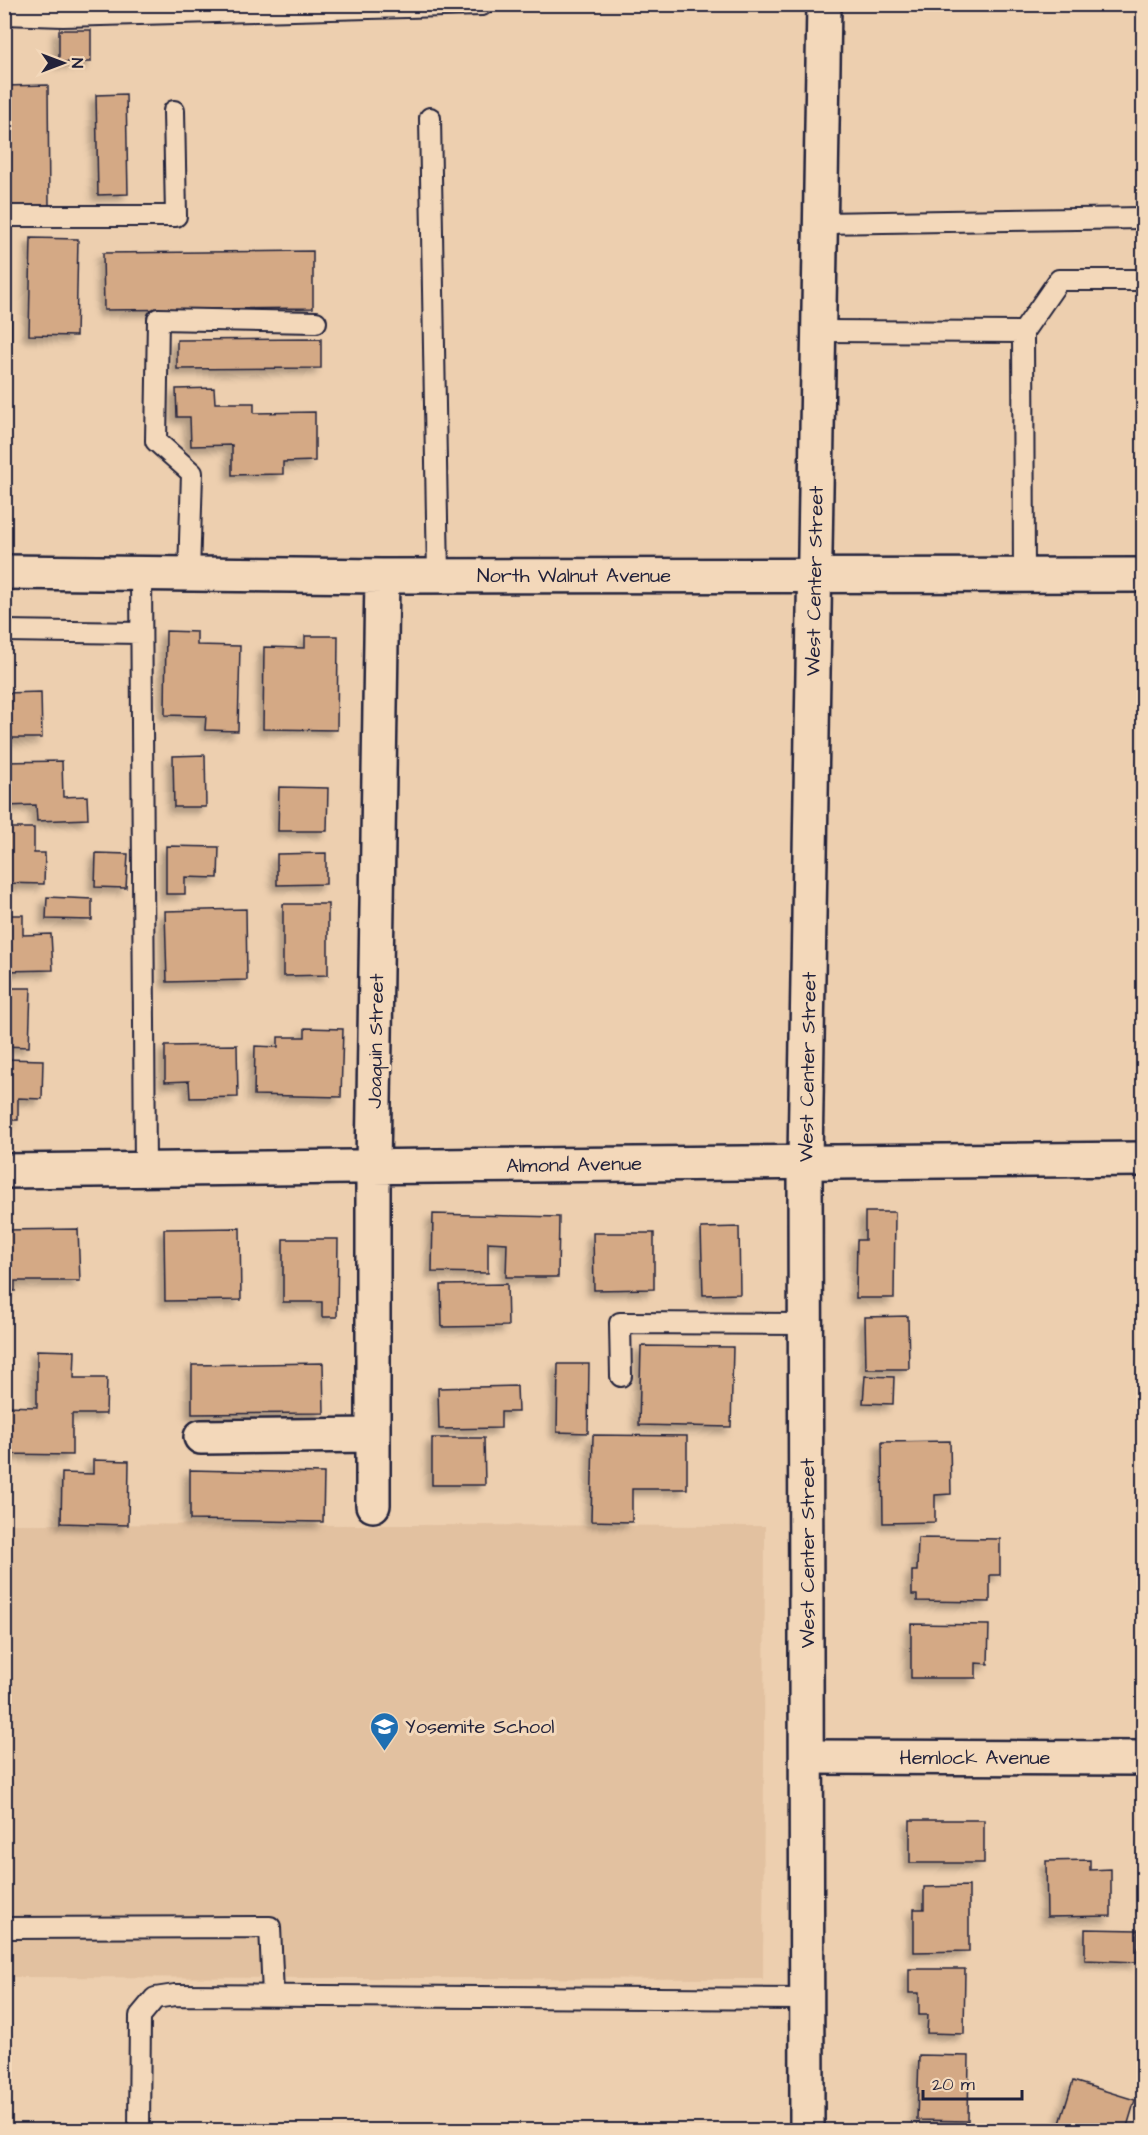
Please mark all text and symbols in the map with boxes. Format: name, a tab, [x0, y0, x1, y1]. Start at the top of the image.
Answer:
north arrow	[33, 33, 93, 93]
text: N	[66, 58, 88, 68]
street label: West Center Street	[799, 486, 831, 676]
street label: North Walnut Avenue	[477, 562, 671, 590]
street label: West Center Street	[792, 972, 824, 1162]
street label: Joaquin Street	[361, 973, 391, 1109]
street label: Almond Avenue	[506, 1150, 642, 1180]
street label: West Center Street	[794, 1458, 822, 1648]
school or university icon: Yosemite School	[368, 1710, 400, 1752]
place label: Yosemite School	[405, 1713, 554, 1741]
street label: Hemlock Avenue	[900, 1744, 1051, 1772]
scale bar	[923, 2063, 1022, 2101]
text: 20 m	[932, 2072, 975, 2097]

